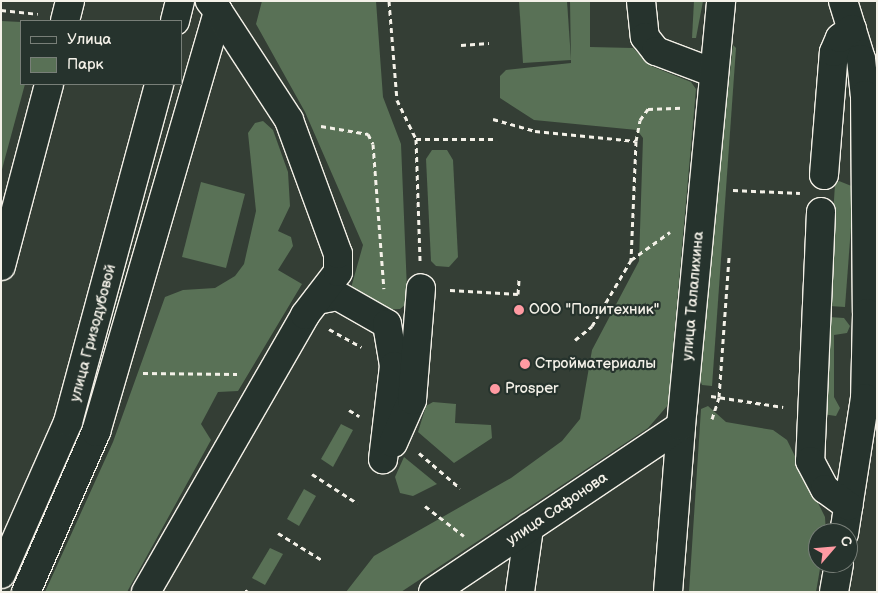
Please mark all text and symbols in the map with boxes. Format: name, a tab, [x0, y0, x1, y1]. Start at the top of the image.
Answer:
legend	[20, 20, 182, 85]
text: Улица	[67, 30, 111, 49]
text: Парк	[67, 55, 104, 74]
street label: улица Талалихина	[678, 231, 708, 361]
street label: улица Гризодубовой	[66, 262, 120, 404]
place label: ООО "Политехник"	[529, 301, 659, 319]
marker: ООО "Политехник"	[513, 304, 525, 316]
place label: Стройматериалы	[535, 355, 656, 373]
marker: Стройматериалы	[519, 358, 531, 370]
place label: Prosper	[505, 380, 559, 398]
marker: Prosper	[489, 383, 501, 395]
street label: улица Сафонова	[503, 469, 611, 549]
north arrow	[808, 523, 858, 573]
text: С	[836, 533, 856, 550]

